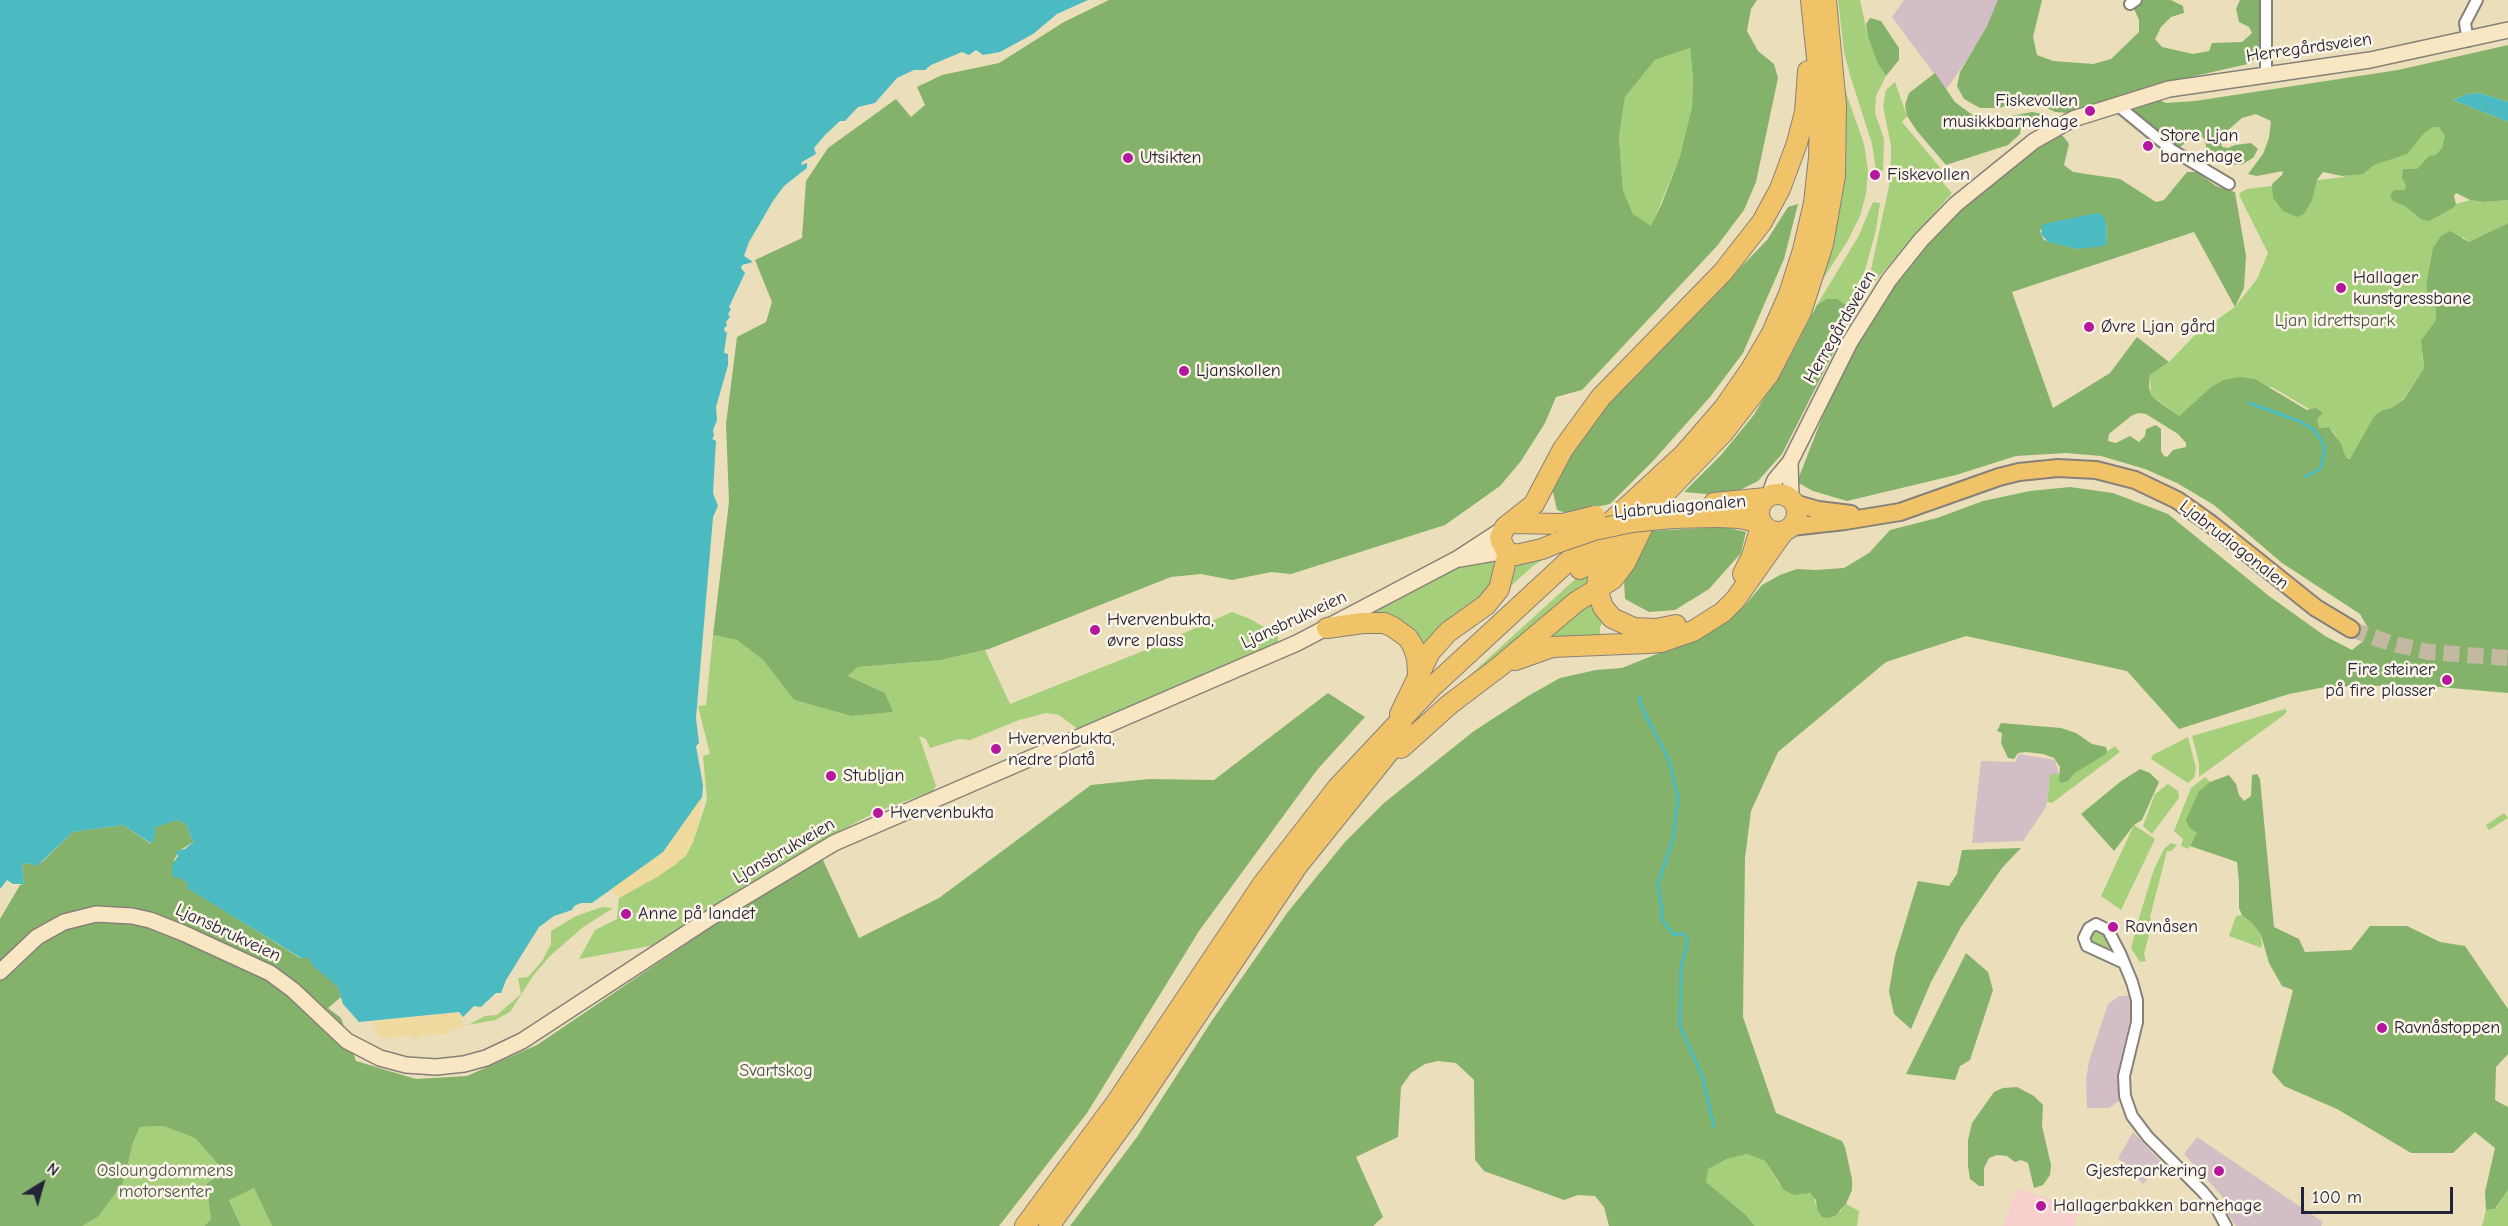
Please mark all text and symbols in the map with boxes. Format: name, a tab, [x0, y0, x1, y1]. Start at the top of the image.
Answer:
street label: Herregårdsveien	[2245, 28, 2373, 68]
place label: Fiskevollen musikkbarnehage	[1942, 90, 2078, 132]
marker: Fiskevollen musikkbarnehage	[2083, 104, 2097, 118]
place label: Store Ljan barnehage	[2160, 125, 2243, 168]
marker: Store Ljan barnehage	[2141, 139, 2155, 153]
place label: Utsikten	[1140, 147, 1201, 169]
marker: Utsikten	[1121, 151, 1135, 165]
place label: Fiskevollen	[1887, 164, 1970, 186]
marker: Fiskevollen	[1868, 168, 1882, 182]
street label: Herregårdsveien	[1799, 267, 1881, 387]
place label: Hallager kunstgressbane	[2353, 267, 2471, 310]
marker: Hallager kunstgressbane	[2334, 281, 2348, 295]
park label: Ljan idrettspark	[2275, 310, 2395, 332]
place label: Øvre Ljan gård	[2101, 316, 2215, 338]
marker: Øvre Ljan gård	[2082, 320, 2096, 334]
place label: Ljanskollen	[1196, 360, 1281, 382]
marker: Ljanskollen	[1177, 364, 1191, 378]
street label: Ljabrudiagonalen	[1613, 490, 1747, 524]
street label: Ljabrudiagonalen	[2175, 496, 2293, 594]
street label: Ljansbrukveien	[1238, 586, 1350, 654]
place label: Hvervenbukta, øvre plass	[1107, 609, 1214, 652]
marker: Hvervenbukta, øvre plass	[1088, 623, 1102, 637]
place label: Fire steiner på fire plasser	[2325, 659, 2435, 702]
marker: Fire steiner på fire plasser	[2440, 673, 2454, 687]
place label: Hvervenbukta, nedre platå	[1008, 728, 1115, 771]
marker: Hvervenbukta, nedre platå	[989, 742, 1003, 756]
place label: Stubljan	[843, 765, 904, 787]
marker: Stubljan	[824, 769, 838, 783]
place label: Hvervenbukta	[890, 802, 994, 824]
marker: Hvervenbukta	[871, 806, 885, 820]
street label: Ljansbrukveien	[729, 813, 839, 889]
street label: Ljansbrukveien	[172, 899, 284, 967]
place label: Anne på landet	[638, 903, 755, 925]
marker: Anne på landet	[619, 907, 633, 921]
place label: Ravnåsen	[2125, 916, 2198, 938]
marker: Ravnåsen	[2106, 920, 2120, 934]
place label: Ravnåstoppen	[2394, 1017, 2500, 1039]
marker: Ravnåstoppen	[2375, 1021, 2389, 1035]
park label: Svartskog	[739, 1060, 813, 1082]
north arrow	[12, 1154, 72, 1214]
text: N	[43, 1159, 62, 1180]
park label: Osloungdommens motorsenter	[97, 1160, 233, 1202]
place label: Gjesteparkering	[2086, 1160, 2207, 1182]
marker: Gjesteparkering	[2212, 1164, 2226, 1178]
scale bar	[2304, 1175, 2456, 1213]
text: 100 m	[2312, 1187, 2362, 1208]
place label: Hallagerbakken barnehage	[2053, 1195, 2262, 1217]
marker: Hallagerbakken barnehage	[2034, 1199, 2048, 1213]

